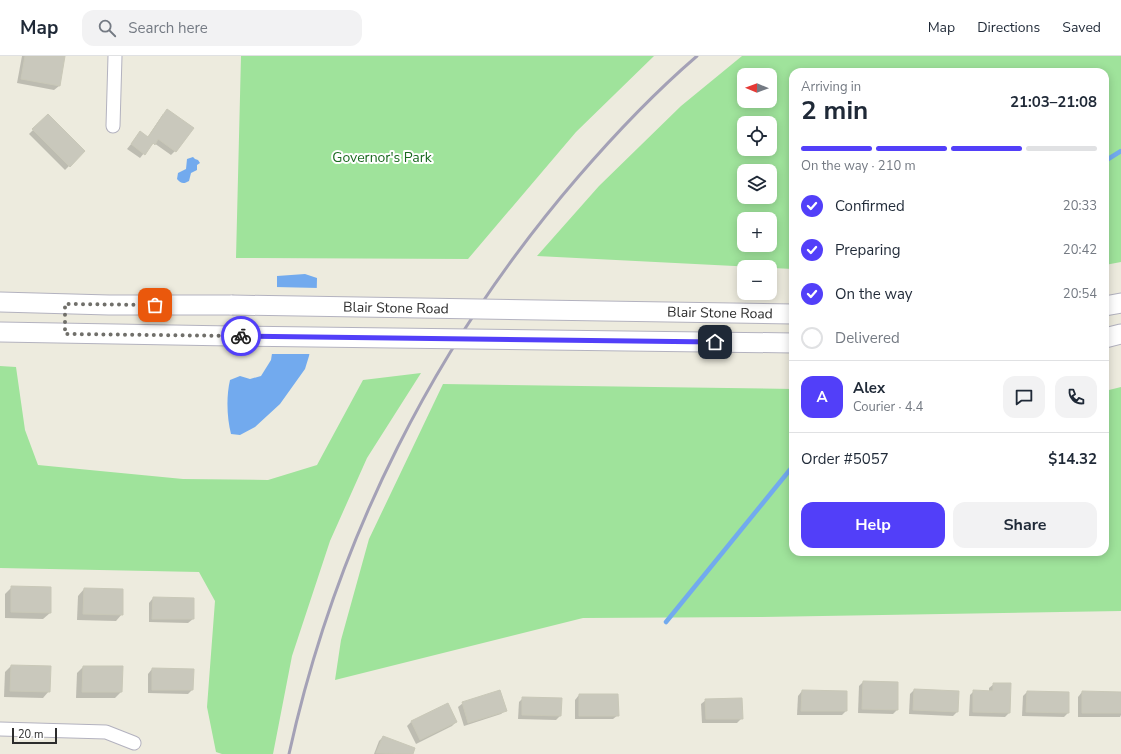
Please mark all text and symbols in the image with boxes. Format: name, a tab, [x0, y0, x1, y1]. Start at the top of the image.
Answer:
search box	[82, 10, 362, 46]
text: Map	[20, 15, 58, 41]
icon: search	[96, 17, 118, 39]
text: Search here	[128, 18, 208, 38]
text: Map	[928, 18, 955, 37]
text: Directions	[977, 18, 1040, 37]
text: Saved	[1062, 18, 1101, 37]
north arrow	[737, 68, 777, 108]
map controls	[737, 68, 777, 300]
text: Arriving in	[801, 78, 861, 96]
text: 21:03–21:08	[1010, 92, 1097, 112]
text: 2 min	[801, 93, 868, 128]
button: locate	[737, 116, 777, 156]
park label: Governor's Park	[332, 148, 433, 167]
text: On the way · 210 m	[801, 157, 916, 175]
button: layers	[737, 164, 777, 204]
icon: check	[801, 195, 823, 217]
text: Confirmed	[835, 196, 905, 216]
text: 20:33	[1063, 197, 1097, 215]
button: +	[737, 212, 777, 252]
icon: check	[801, 239, 823, 261]
text: Preparing	[835, 240, 900, 260]
text: 20:42	[1063, 241, 1097, 259]
button: −	[737, 260, 777, 300]
icon: check	[801, 283, 823, 305]
text: On the way	[835, 284, 913, 304]
text: 20:54	[1063, 285, 1097, 303]
pin	[138, 288, 172, 322]
icon: bag	[144, 294, 166, 316]
street label: Blair Stone Road	[343, 298, 449, 318]
street label: Blair Stone Road	[667, 303, 773, 323]
courier	[221, 316, 261, 356]
icon: bike	[230, 325, 252, 347]
pin	[698, 325, 732, 359]
text: Delivered	[835, 328, 900, 348]
icon: home	[704, 331, 726, 353]
button: chat	[1003, 376, 1045, 418]
button: phone	[1055, 376, 1097, 418]
text: Alex	[853, 378, 885, 398]
text: A	[816, 387, 828, 407]
text: Courier · 4.4	[853, 398, 923, 416]
text: Order #5057	[801, 449, 889, 469]
text: $14.32	[1048, 449, 1097, 469]
button: Help	[801, 502, 945, 548]
button: Share	[953, 502, 1097, 548]
scale bar	[12, 726, 57, 745]
text: 20 m	[18, 727, 43, 742]

